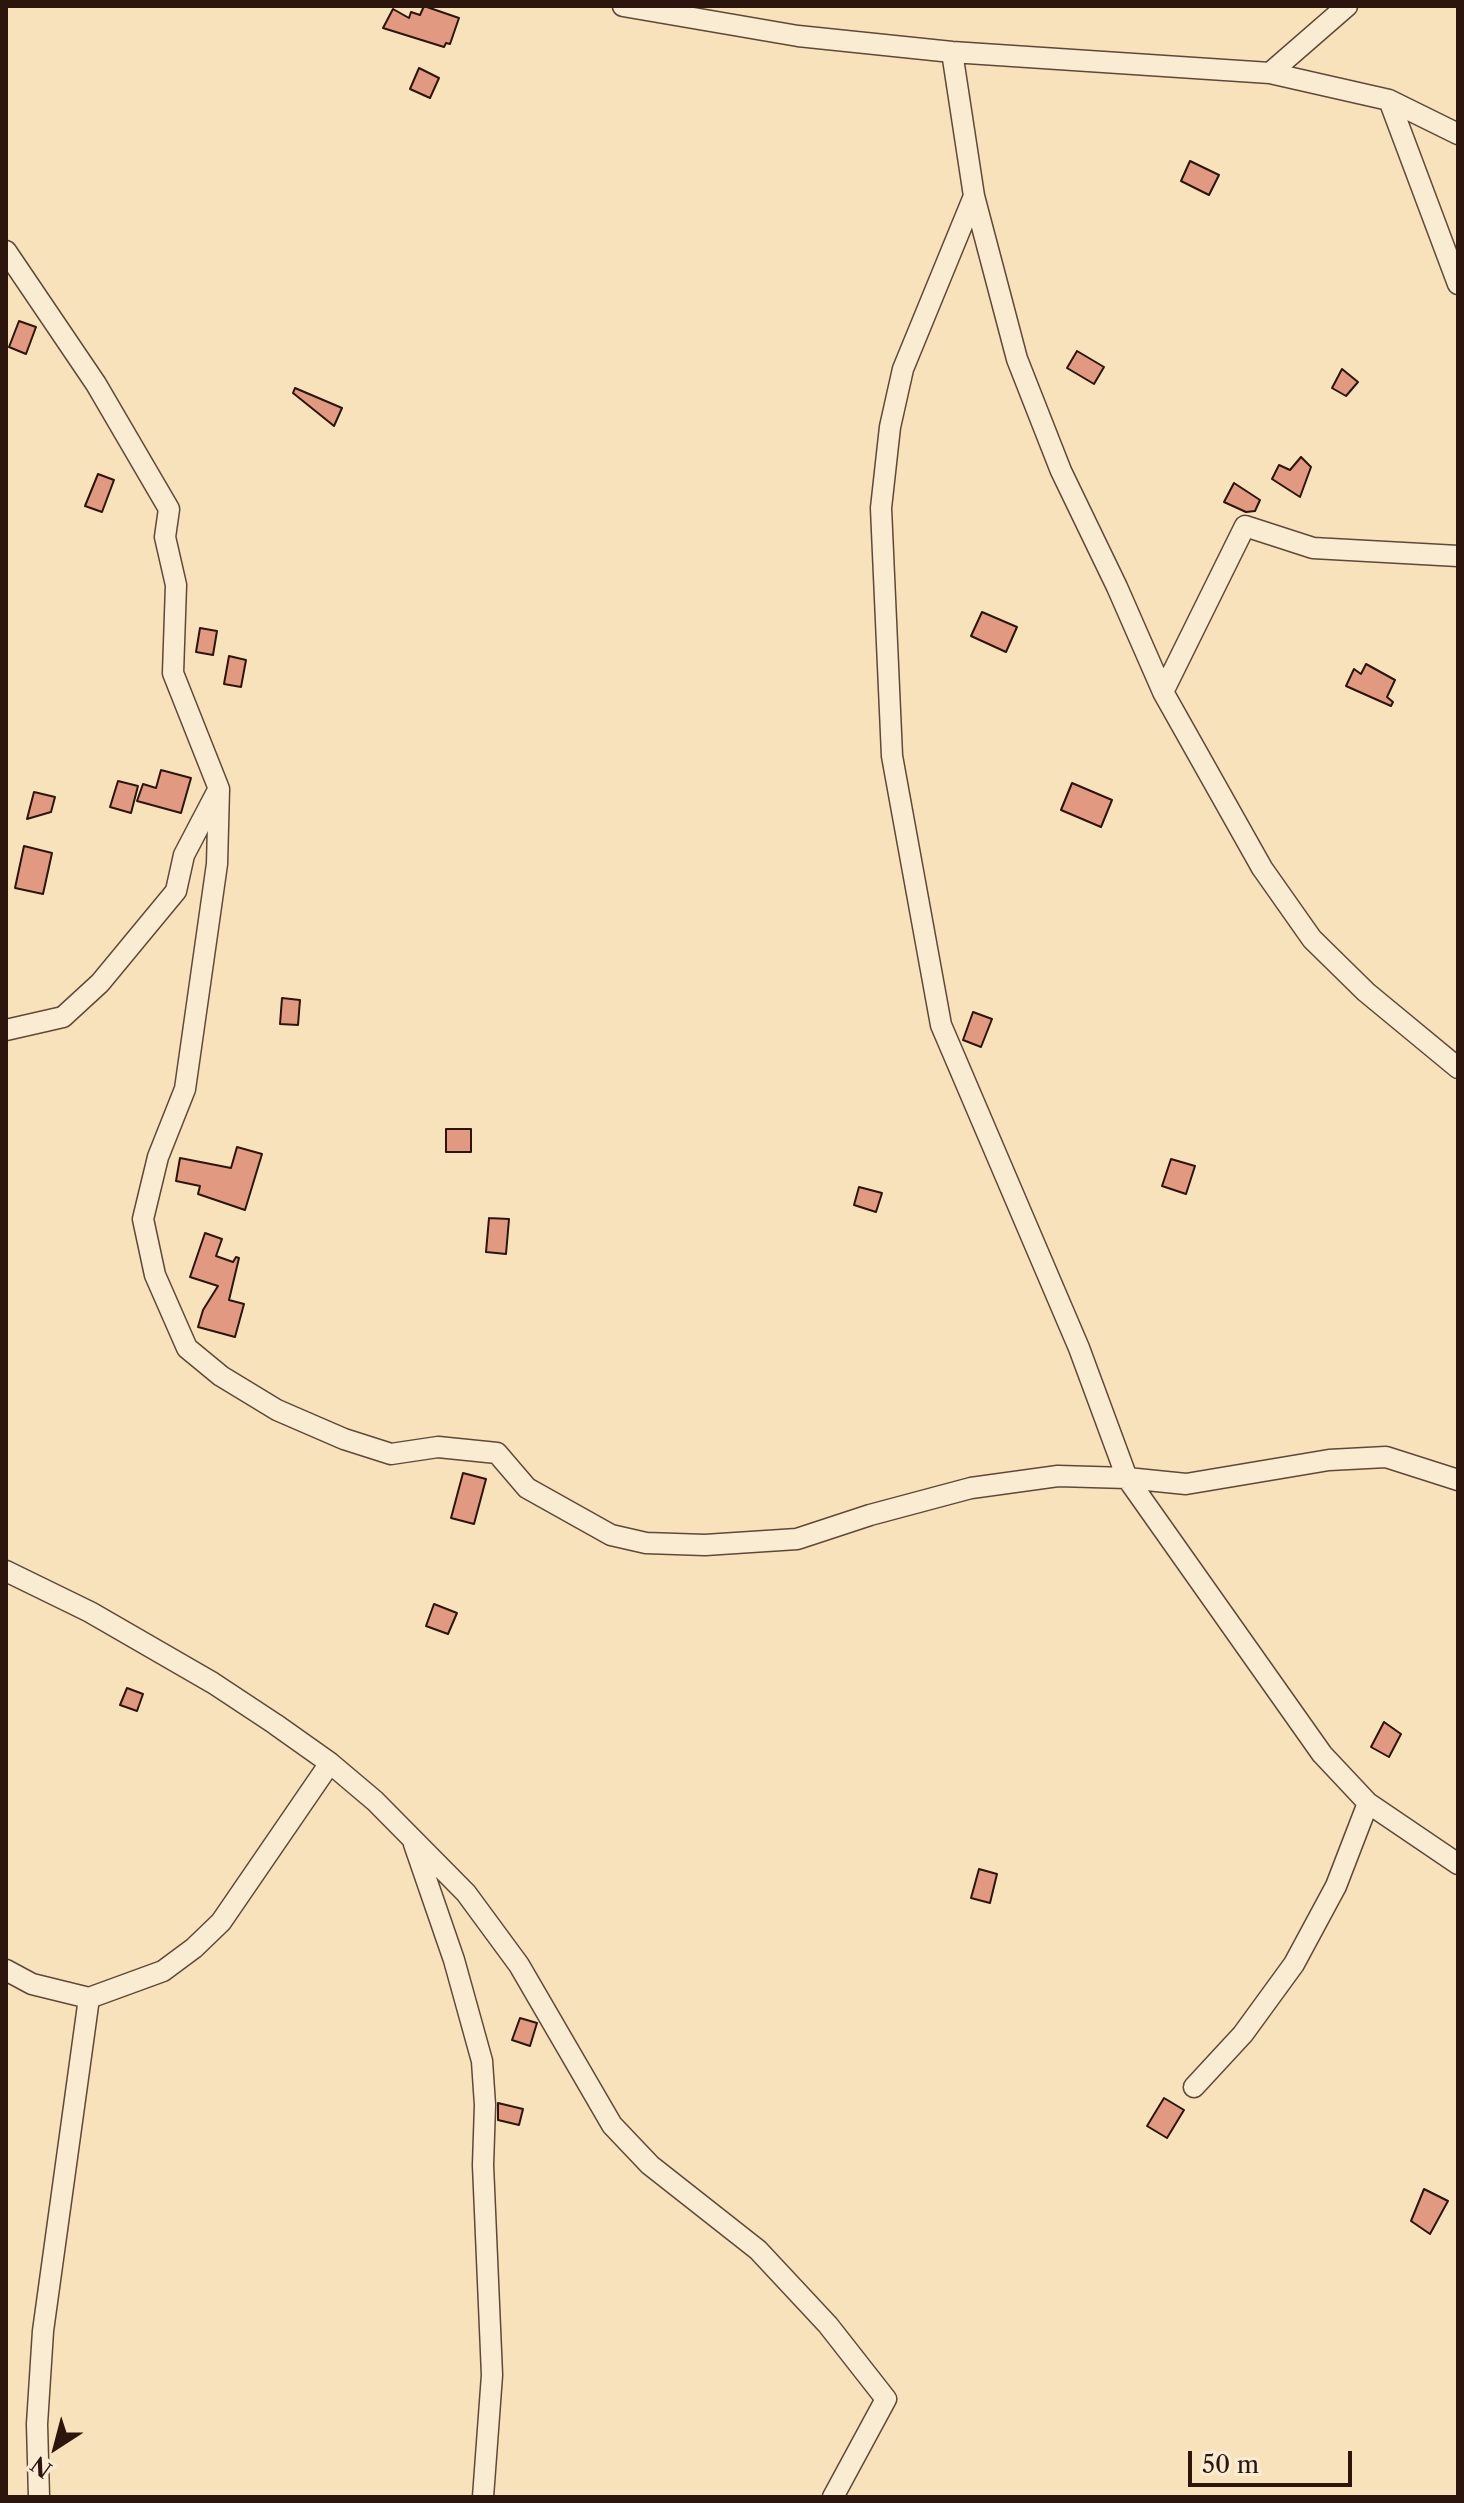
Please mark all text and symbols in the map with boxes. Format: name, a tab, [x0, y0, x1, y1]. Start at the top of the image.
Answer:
north arrow	[16, 2407, 96, 2487]
scale bar	[1192, 2435, 1356, 2485]
text: N	[26, 2450, 57, 2483]
text: 50 m	[1202, 2450, 1259, 2479]

